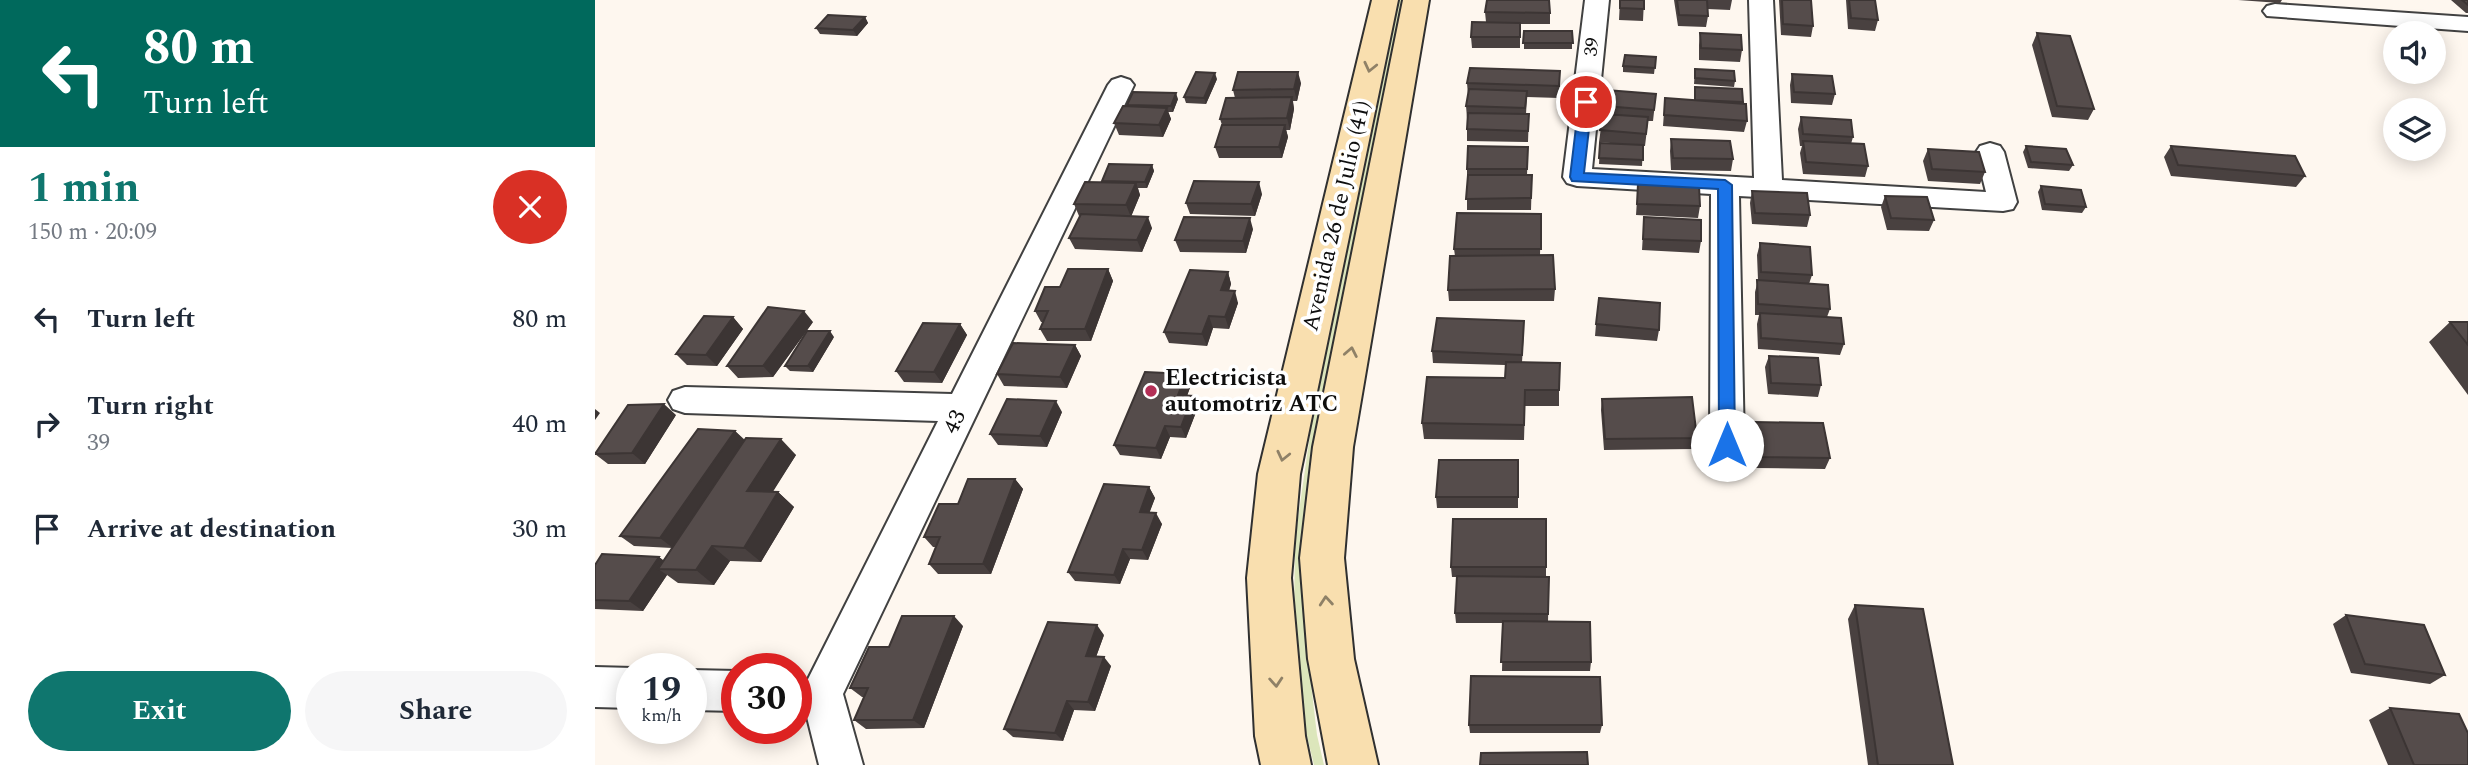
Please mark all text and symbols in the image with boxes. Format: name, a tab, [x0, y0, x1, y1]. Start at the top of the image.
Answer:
text: 80 m	[143, 11, 254, 86]
map controls	[2383, 21, 2446, 161]
button: sound	[2383, 21, 2446, 84]
icon: left	[28, 28, 119, 119]
street label: 39	[1576, 36, 1608, 58]
one-way arrow	[1364, 61, 1378, 73]
pin	[1556, 72, 1616, 132]
text: Turn left	[143, 79, 269, 128]
icon: arrive	[1567, 83, 1605, 121]
street label: Avenida 26 de Julio (41)	[1293, 97, 1381, 335]
button: layers	[2383, 98, 2446, 161]
text: 1 min	[28, 157, 140, 220]
button: close	[493, 170, 567, 244]
text: 150 m · 20:09	[28, 215, 157, 250]
text: Turn left	[87, 299, 195, 339]
text: 80 m	[512, 299, 567, 339]
icon: left	[28, 300, 66, 338]
one-way arrow	[1343, 346, 1358, 358]
place label: Electricista automotriz ATC	[1165, 361, 1338, 422]
marker: Electricista automotriz ATC	[1143, 383, 1159, 399]
text: Turn right	[87, 386, 214, 426]
text: 40 m	[512, 404, 567, 444]
street label: 43	[934, 404, 976, 440]
icon: right	[28, 405, 66, 443]
position arrow	[1690, 408, 1764, 482]
text: 39	[87, 426, 110, 461]
one-way arrow	[1276, 450, 1291, 462]
text: Arrive at destination	[87, 509, 336, 549]
text: 30 m	[512, 509, 567, 549]
icon: arrive	[28, 510, 66, 548]
one-way arrow	[1319, 595, 1334, 606]
speed limit sign: 30	[721, 653, 812, 744]
text: 19	[642, 663, 681, 716]
button: Exit	[28, 671, 291, 751]
button: Share	[305, 671, 567, 751]
one-way arrow	[1268, 677, 1283, 688]
text: km/h	[641, 702, 682, 729]

